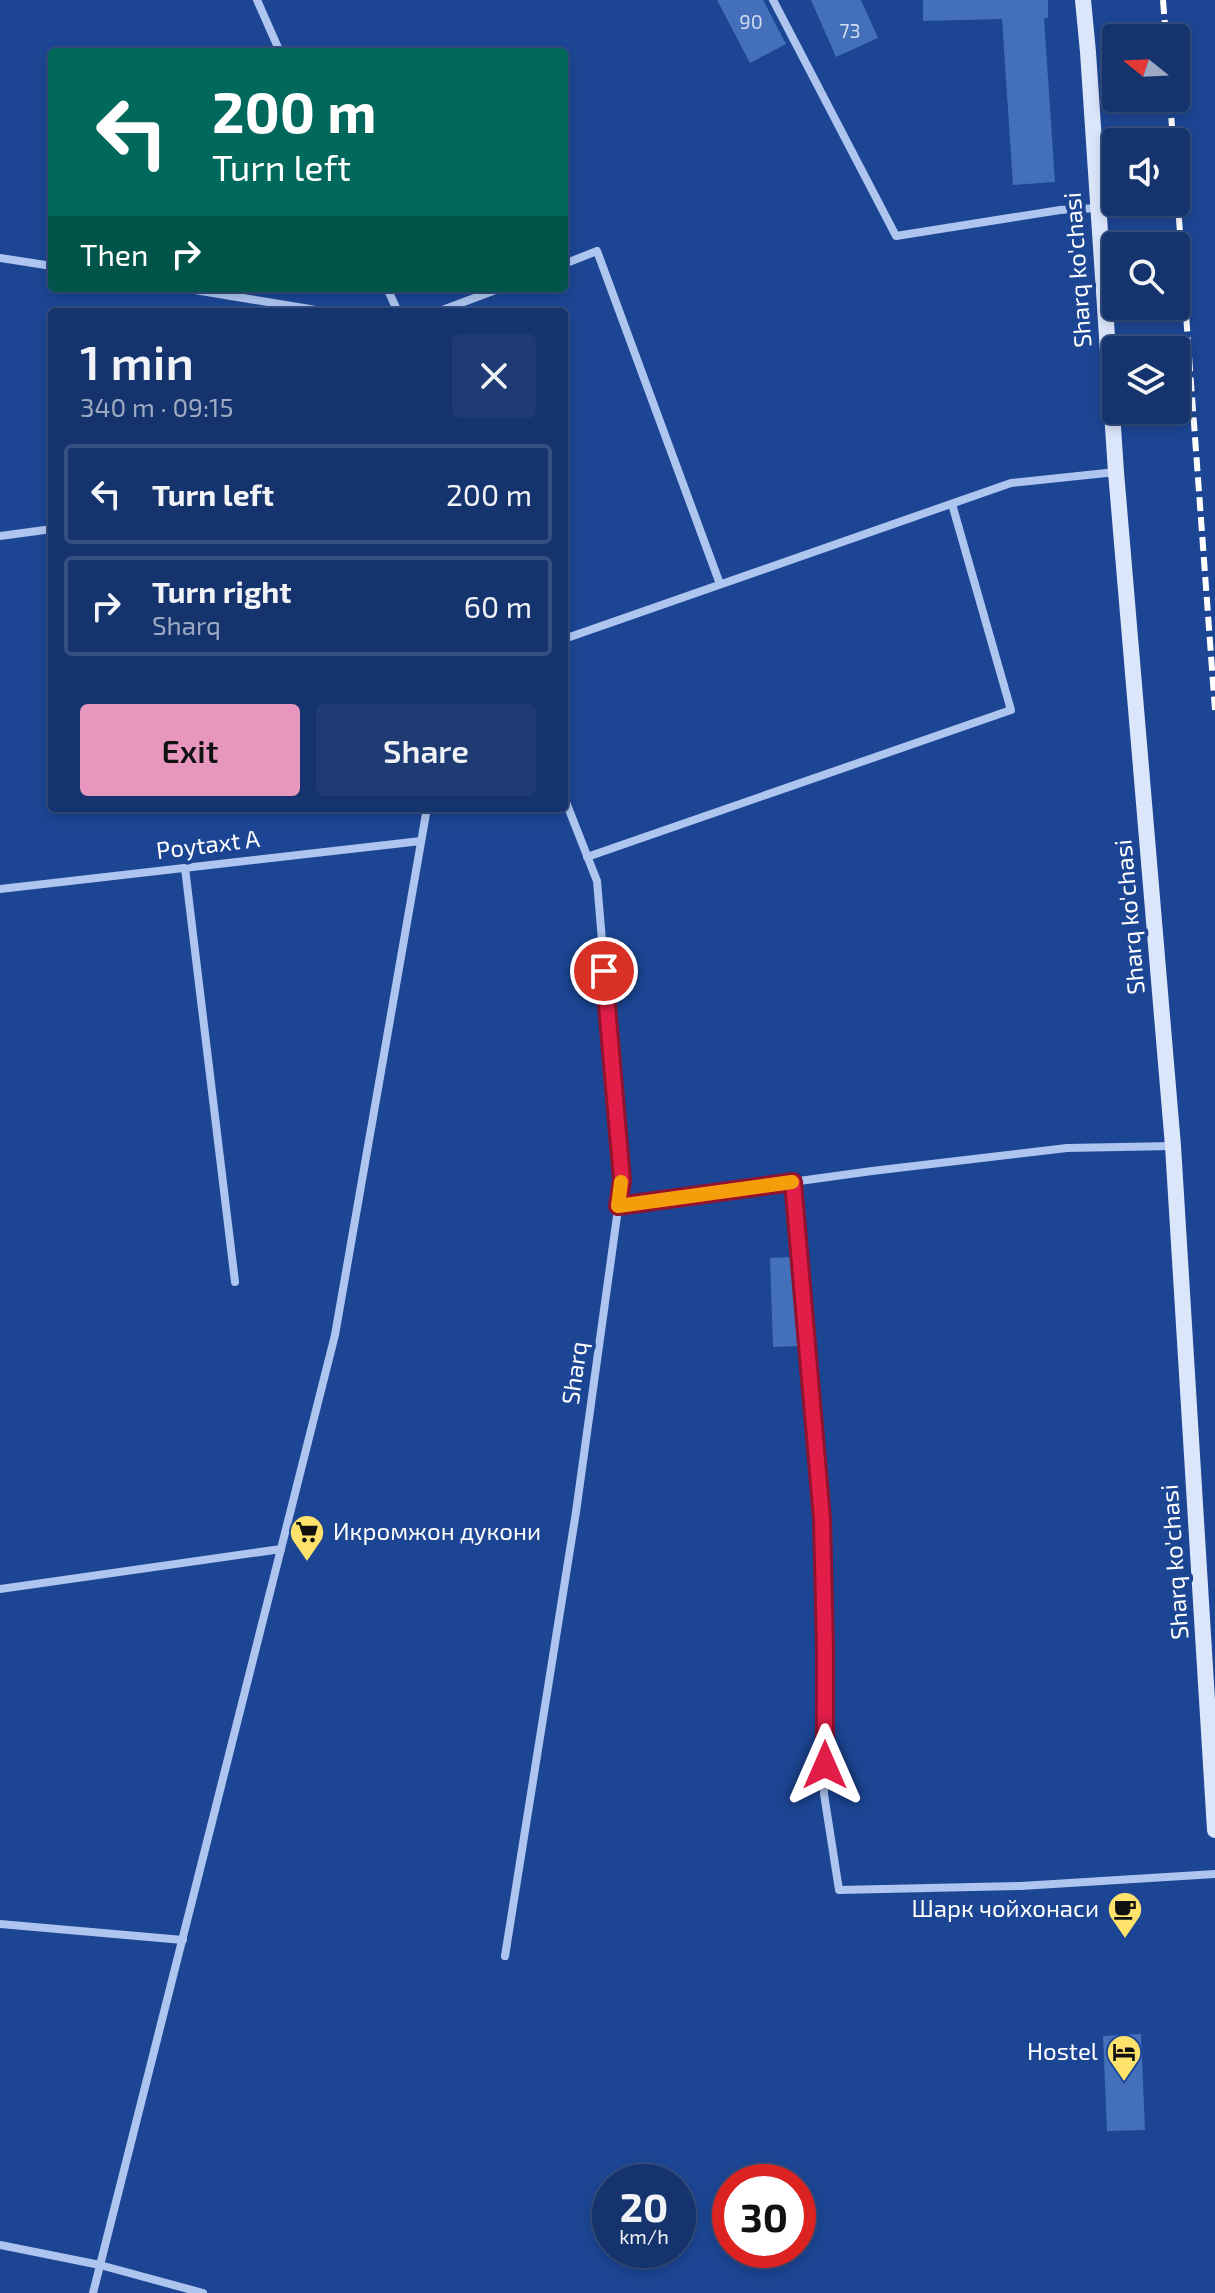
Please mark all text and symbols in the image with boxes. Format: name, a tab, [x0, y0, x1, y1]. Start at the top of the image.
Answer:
house number: 90	[739, 9, 763, 33]
house number: 73	[839, 18, 861, 42]
north arrow	[1102, 24, 1190, 112]
map controls	[1102, 24, 1190, 424]
text: 200 m	[212, 77, 377, 144]
icon: left	[80, 80, 184, 184]
button: sound	[1102, 128, 1190, 216]
text: Turn left	[212, 145, 351, 188]
street label: Sharq ko'chasi	[1057, 191, 1096, 349]
icon: right	[164, 232, 208, 276]
button: search	[1102, 232, 1190, 320]
text: Then	[80, 236, 148, 272]
text: 1 min	[80, 332, 194, 390]
button: close	[452, 334, 536, 418]
button: layers	[1102, 336, 1190, 424]
text: 340 m · 09:15	[80, 391, 233, 422]
icon: left	[84, 472, 128, 516]
text: Turn left	[152, 476, 274, 512]
text: 200 m	[446, 476, 532, 512]
text: Turn right	[152, 573, 292, 609]
icon: right	[84, 584, 128, 628]
text: 60 m	[464, 588, 532, 624]
text: Sharq	[152, 609, 221, 640]
button: Exit	[80, 704, 300, 796]
button: Share	[316, 704, 536, 796]
street label: Poytaxt A	[154, 823, 261, 864]
street label: Sharq ko'chasi	[1107, 838, 1150, 996]
pin	[570, 937, 638, 1005]
icon: arrive	[582, 949, 626, 993]
street label: Sharq	[555, 1339, 592, 1406]
street label: Sharq ko'chasi	[1154, 1483, 1193, 1641]
supermarket icon: Икромжон дукони	[288, 1513, 326, 1563]
place label: Икромжон дукони	[333, 1516, 541, 1546]
position arrow	[783, 1723, 867, 1807]
cafe icon: Шарк чойхонаси	[1106, 1890, 1144, 1940]
place label: Шарк чойхонаси	[911, 1893, 1099, 1922]
hotel icon: Hostel	[1105, 2033, 1143, 2083]
place label: Hostel	[1027, 2036, 1098, 2065]
speed limit sign: 30	[712, 2164, 816, 2268]
text: 20	[620, 2182, 668, 2230]
text: km/h	[619, 2224, 669, 2248]

